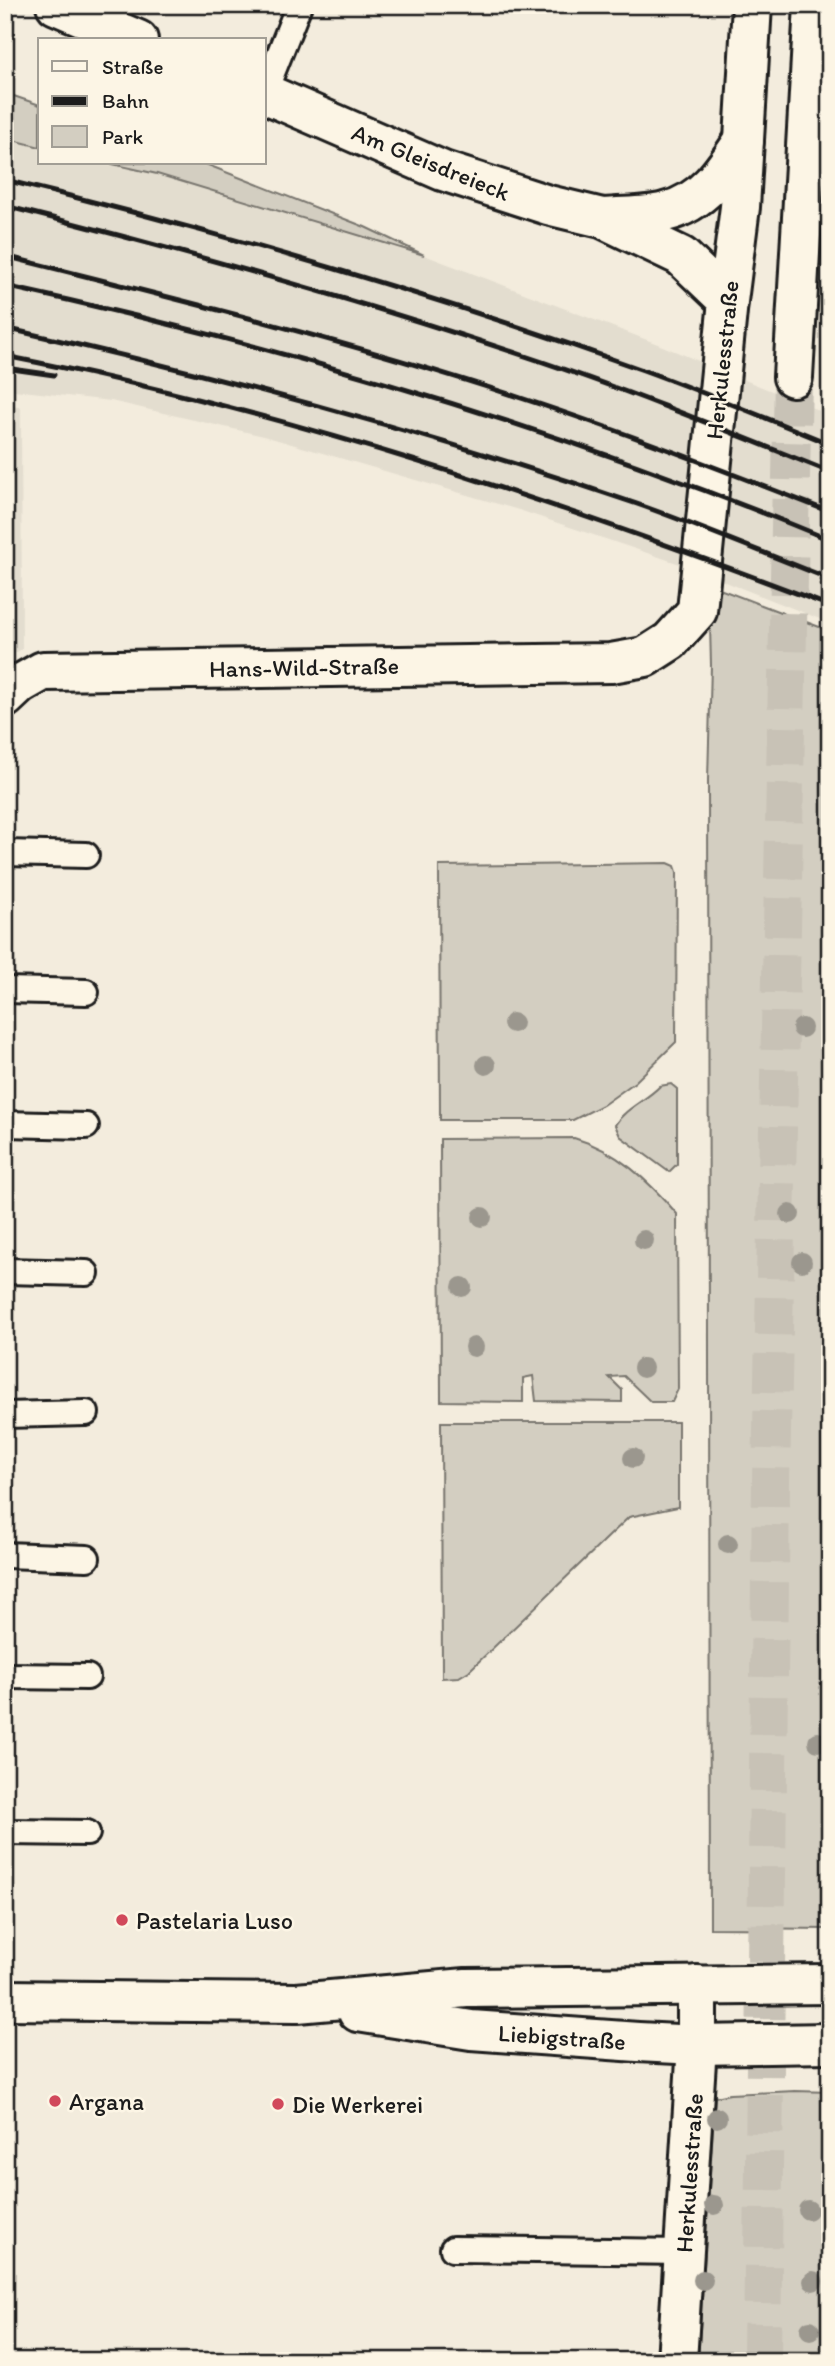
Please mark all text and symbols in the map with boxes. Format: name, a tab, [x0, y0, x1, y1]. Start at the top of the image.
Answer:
legend	[38, 38, 266, 164]
text: Straße	[102, 54, 163, 79]
text: Bahn	[102, 88, 149, 113]
street label: Am Gleisdreieck	[348, 117, 515, 207]
text: Park	[102, 124, 144, 149]
street label: Herkulesstraße	[699, 279, 745, 441]
street label: Hans-Wild-Straße	[209, 651, 399, 683]
place label: Pastelaria Luso	[136, 1906, 293, 1935]
marker: Pastelaria Luso	[114, 1912, 130, 1928]
street label: Liebigstraße	[497, 2018, 627, 2056]
place label: Argana	[69, 2087, 144, 2116]
place label: Die Werkerei	[292, 2090, 423, 2119]
street label: Herkulesstraße	[669, 2092, 709, 2254]
marker: Argana	[47, 2093, 63, 2109]
marker: Die Werkerei	[270, 2096, 286, 2112]

